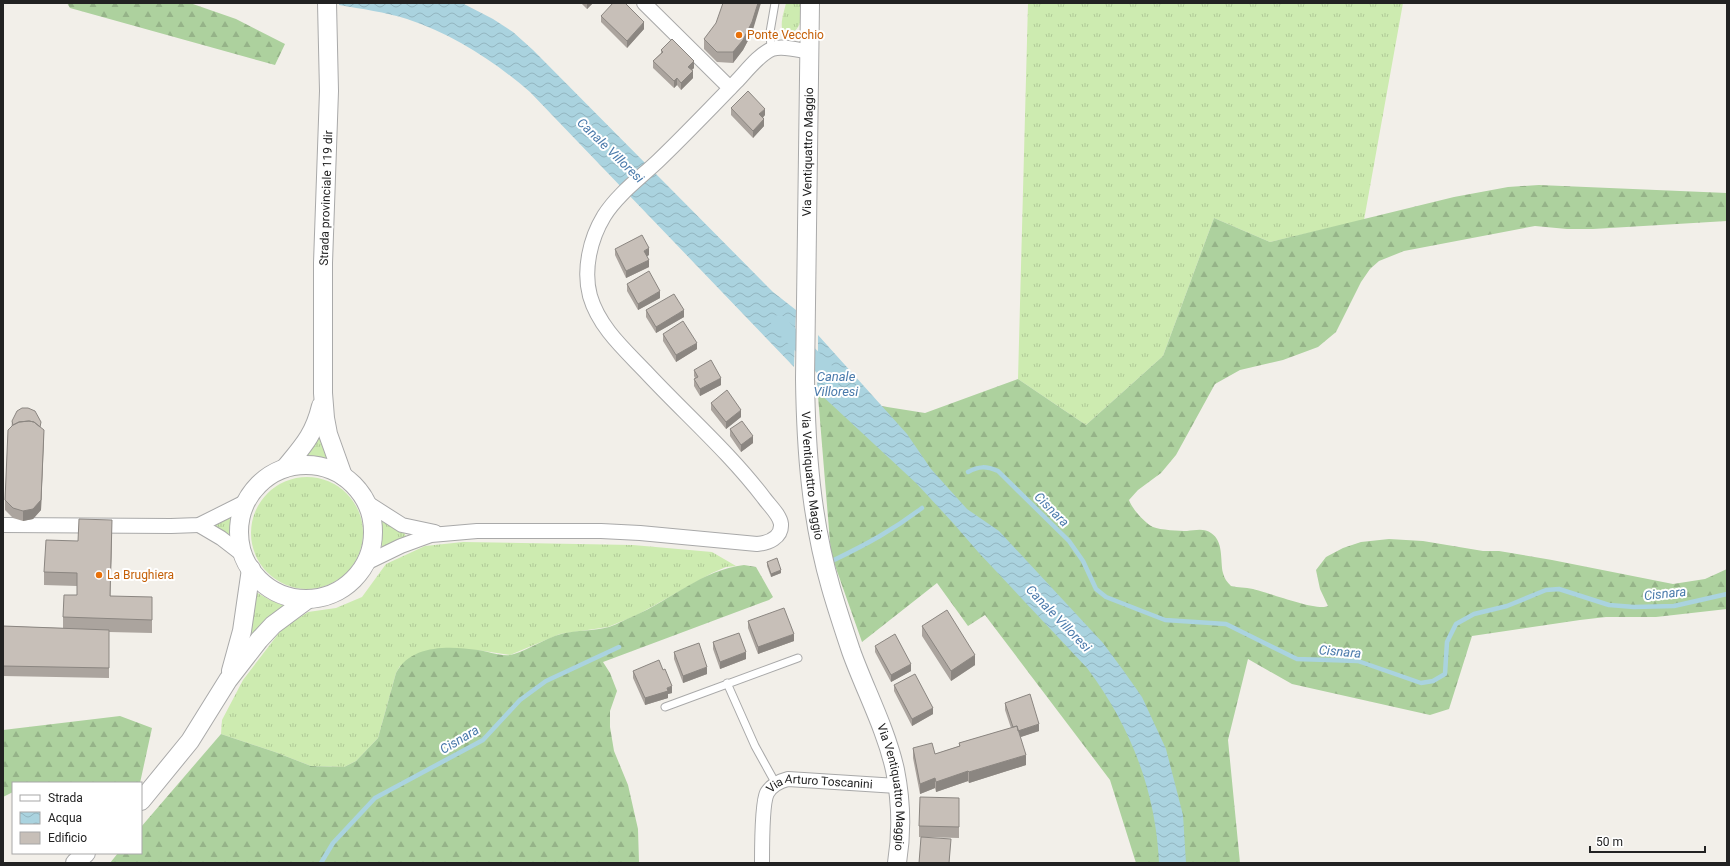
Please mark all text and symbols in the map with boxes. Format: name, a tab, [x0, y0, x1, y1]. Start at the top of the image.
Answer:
place label: Ponte Vecchio	[747, 28, 824, 42]
marker: Ponte Vecchio	[734, 30, 744, 40]
street label: Via Ventiquattro Maggio	[800, 87, 816, 217]
water label: Canale Villoresi	[574, 115, 648, 187]
street label: Strada provinciale 119 dir	[317, 130, 335, 266]
water label: Canale Villoresi	[814, 369, 859, 399]
street label: Via Ventiquattro Maggio	[799, 411, 826, 541]
water label: Cisnara	[1031, 489, 1072, 530]
place label: La Brughiera	[107, 568, 174, 582]
marker: La Brughiera	[94, 570, 104, 580]
water label: Canale Villoresi	[1023, 582, 1095, 655]
water label: Cisnara	[1643, 584, 1687, 603]
water label: Cisnara	[1318, 642, 1362, 661]
water label: Cisnara	[437, 722, 481, 757]
street label: Via Ventiquattro Maggio	[874, 722, 907, 852]
street label: Via Arturo Toscanini	[763, 772, 873, 796]
legend	[12, 782, 142, 854]
text: Strada	[48, 791, 83, 805]
text: Acqua	[48, 811, 82, 825]
scale bar	[1590, 828, 1705, 854]
text: Edificio	[48, 831, 87, 845]
text: 50 m	[1596, 835, 1623, 849]

